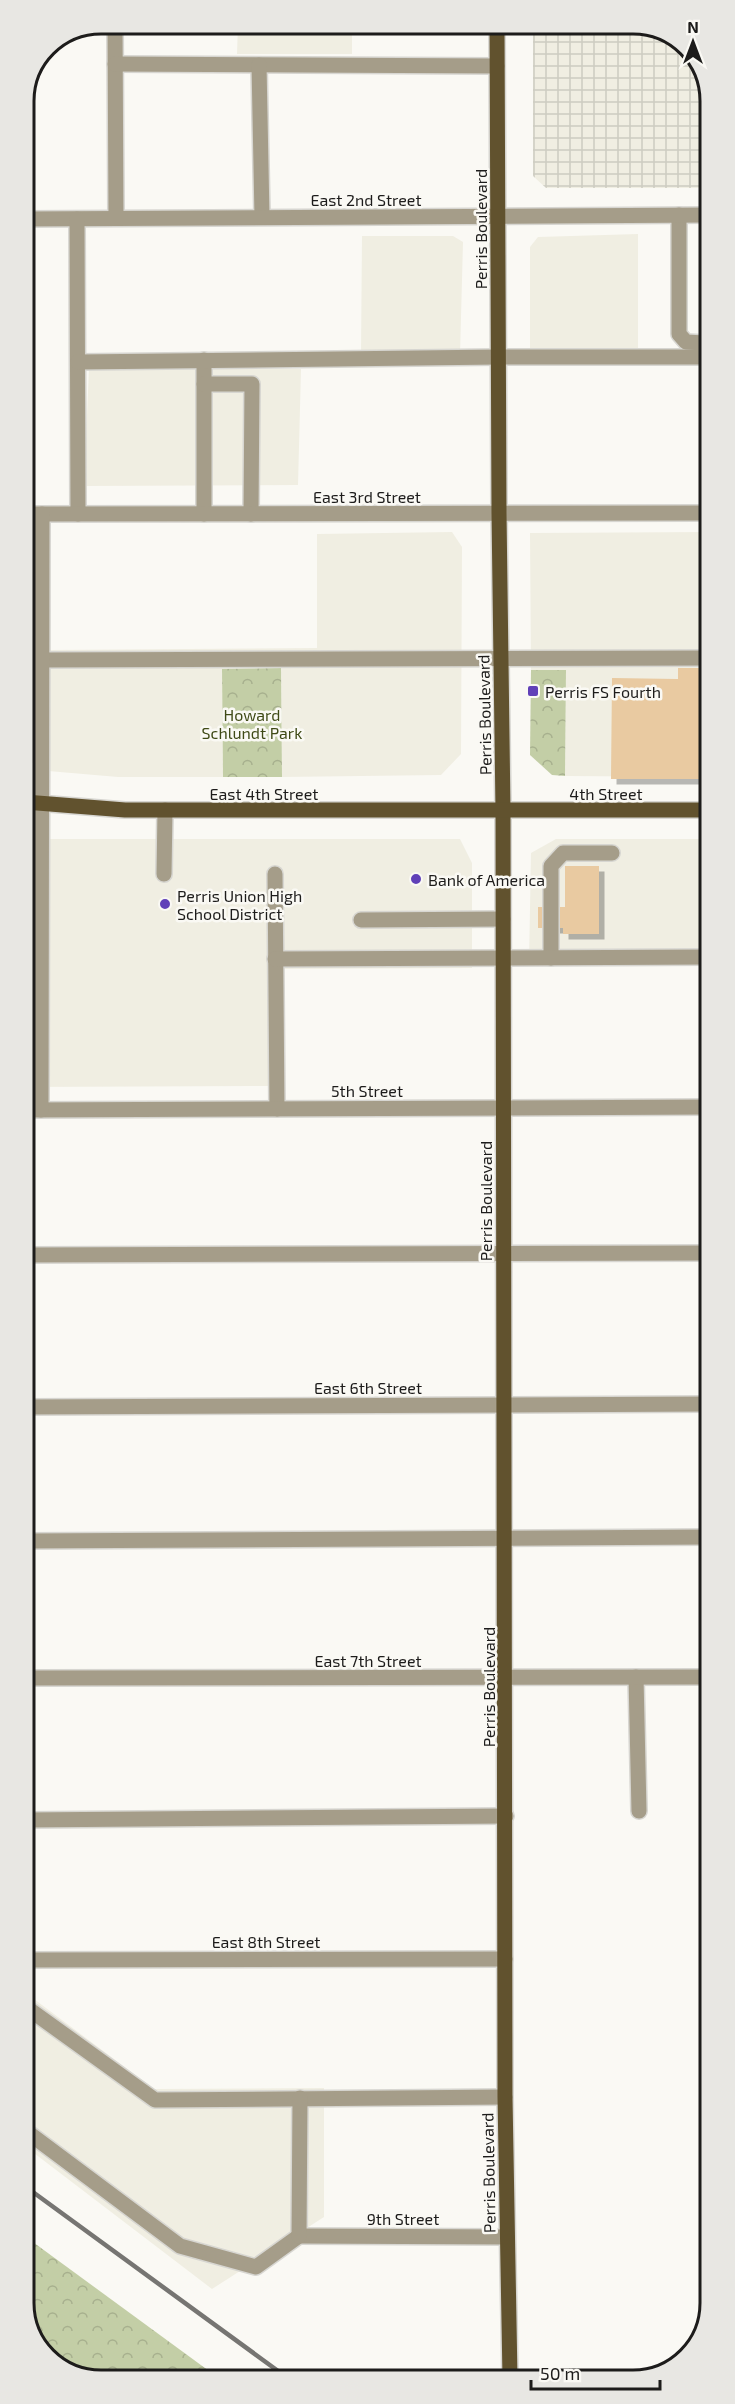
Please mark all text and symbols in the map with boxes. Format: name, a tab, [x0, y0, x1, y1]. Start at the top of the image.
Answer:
north arrow	[663, 12, 723, 72]
text: N	[687, 17, 699, 36]
street label: Perris Boulevard	[471, 169, 490, 289]
street label: East 2nd Street	[310, 190, 422, 209]
street label: East 3rd Street	[313, 487, 421, 506]
street label: Perris Boulevard	[473, 655, 495, 775]
place label: Perris FS Fourth	[545, 682, 661, 701]
marker: Perris FS Fourth	[526, 684, 540, 698]
park label: Howard Schlundt Park	[202, 705, 302, 742]
street label: East 4th Street	[210, 784, 318, 803]
street label: 4th Street	[569, 784, 643, 803]
place label: Bank of America	[428, 870, 545, 889]
marker: Bank of America	[409, 872, 423, 886]
place label: Perris Union High School District	[177, 886, 302, 923]
marker: Perris Union High School District	[158, 897, 172, 911]
street label: 5th Street	[331, 1081, 403, 1100]
street label: Perris Boulevard	[476, 1141, 495, 1261]
street label: East 6th Street	[314, 1378, 422, 1397]
street label: Perris Boulevard	[479, 1627, 498, 1747]
street label: East 7th Street	[314, 1651, 422, 1670]
street label: East 8th Street	[212, 1932, 320, 1951]
street label: Perris Boulevard	[477, 2113, 499, 2233]
street label: 9th Street	[367, 2209, 439, 2228]
scale bar	[531, 2353, 660, 2391]
text: 50 m	[540, 2362, 580, 2384]

